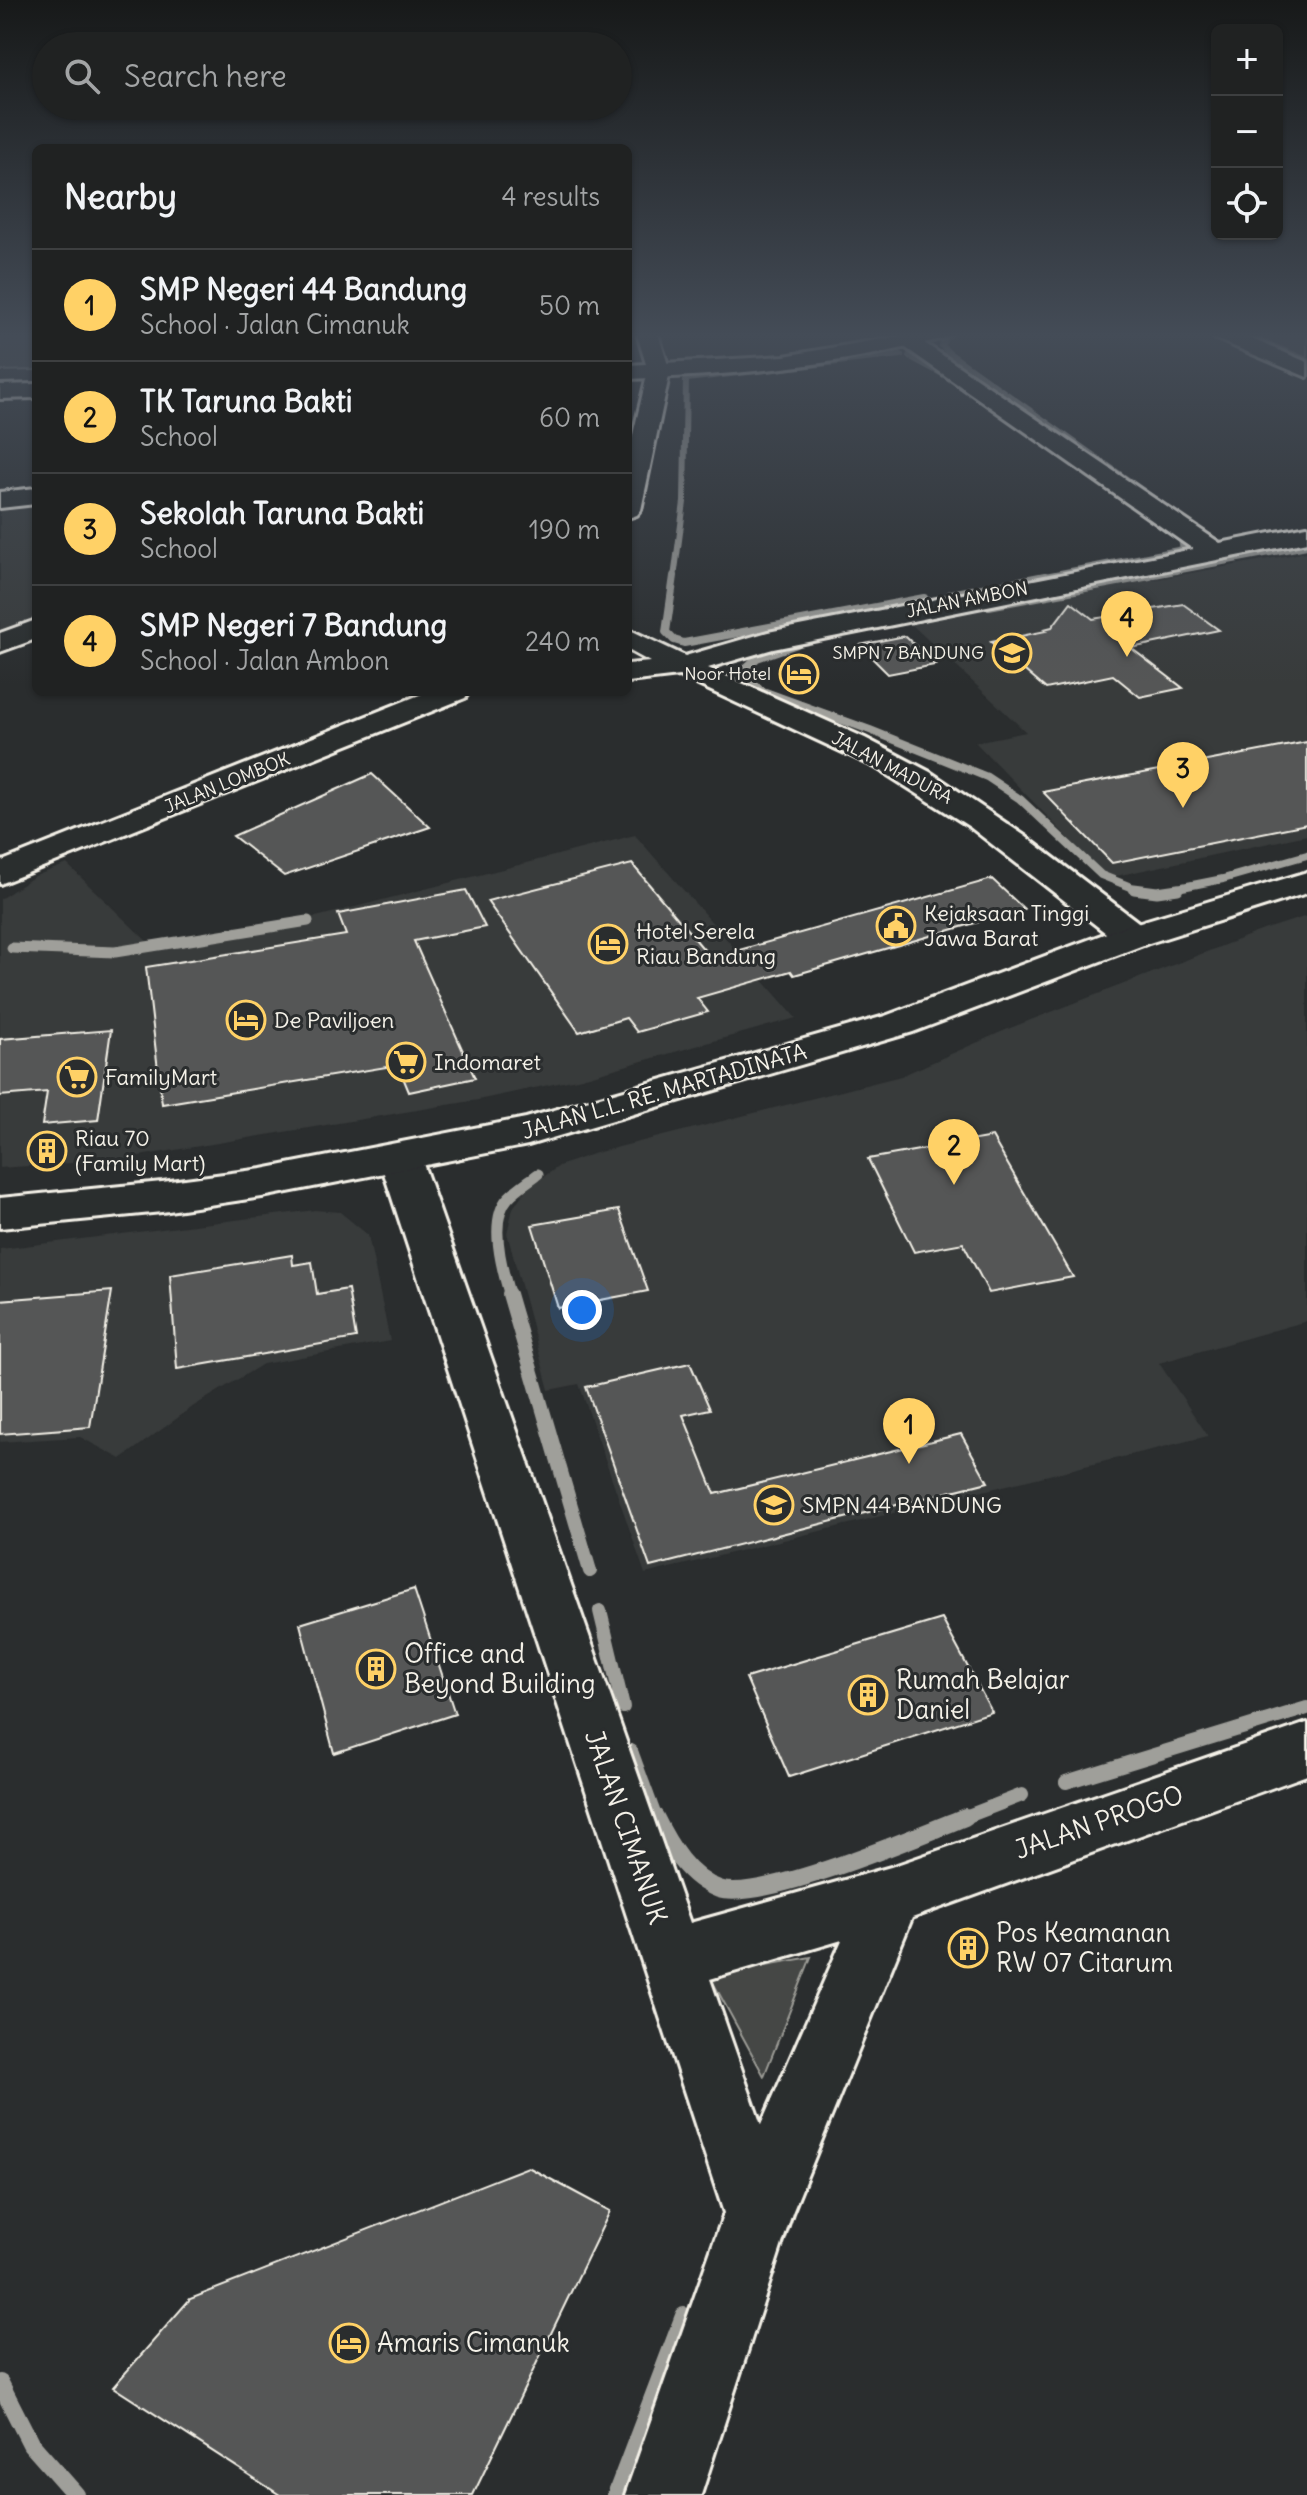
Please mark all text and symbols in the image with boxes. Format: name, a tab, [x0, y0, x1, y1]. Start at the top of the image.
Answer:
map controls	[1211, 24, 1283, 240]
button: +	[1211, 24, 1283, 96]
search box	[32, 32, 632, 120]
icon: search	[60, 54, 104, 98]
text: Search here	[124, 57, 287, 95]
button: −	[1211, 96, 1283, 168]
button: locate	[1211, 168, 1283, 240]
text: Nearby	[64, 175, 177, 218]
text: 4 results	[502, 180, 600, 213]
text: SMP Negeri 44 Bandung	[140, 270, 467, 308]
text: 1	[85, 289, 95, 322]
text: 50 m	[539, 289, 600, 322]
text: School · Jalan Cimanuk	[140, 308, 410, 341]
text: TK Taruna Bakti	[140, 382, 353, 420]
text: 2	[83, 401, 97, 434]
text: 60 m	[539, 401, 600, 434]
text: School	[140, 420, 218, 453]
text: Sekolah Taruna Bakti	[140, 494, 424, 532]
text: 3	[83, 513, 97, 546]
text: 190 m	[529, 513, 600, 546]
text: School	[140, 532, 218, 565]
street label: JALAN AMBON	[904, 576, 1030, 623]
pin: 4	[1101, 591, 1153, 657]
text: SMP Negeri 7 Bandung	[140, 606, 447, 644]
text: 4	[82, 625, 98, 658]
text: 240 m	[525, 625, 600, 658]
school or university icon: SMPN 7 BANDUNG	[991, 632, 1033, 674]
place label: SMPN 7 BANDUNG	[832, 641, 984, 664]
text: School · Jalan Ambon	[140, 644, 389, 677]
hotel icon: Noor Hotel	[778, 653, 820, 695]
place label: Noor Hotel	[684, 662, 771, 685]
street label: JALAN MADURA	[828, 726, 956, 809]
pin: 3	[1157, 742, 1209, 808]
street label: JALAN LOMBOK	[161, 747, 293, 818]
place label: Kejaksaan Tinggi Jawa Barat	[924, 899, 1089, 952]
public building icon: Kejaksaan Tinggi Jawa Barat	[875, 905, 917, 947]
place label: Hotel Serela Riau Bandung	[636, 917, 776, 970]
hotel icon: Hotel Serela Riau Bandung	[587, 923, 629, 965]
hotel icon: De Paviljoen	[225, 999, 267, 1041]
place label: De Paviljoen	[274, 1006, 394, 1034]
street label: JALAN L.L. RE. MARTADINATA	[518, 1037, 810, 1145]
supermarket icon: Indomaret	[385, 1041, 427, 1083]
place label: Indomaret	[434, 1048, 541, 1076]
supermarket icon: FamilyMart	[56, 1056, 98, 1098]
place label: FamilyMart	[105, 1063, 217, 1091]
pin: 2	[928, 1119, 980, 1185]
place label: Riau 70 (Family Mart)	[75, 1124, 205, 1177]
building icon: Riau 70 (Family Mart)	[26, 1130, 68, 1172]
your location	[562, 1290, 602, 1330]
pin: 1	[883, 1398, 935, 1464]
school or university icon: SMPN 44 BANDUNG	[753, 1484, 795, 1526]
place label: SMPN 44 BANDUNG	[802, 1491, 1002, 1519]
place label: Office and Beyond Building	[404, 1637, 596, 1700]
building icon: Office and Beyond Building	[355, 1648, 397, 1690]
place label: Rumah Belajar Daniel	[896, 1663, 1070, 1726]
building icon: Rumah Belajar Daniel	[847, 1674, 889, 1716]
street label: JALAN CIMANUK	[578, 1725, 675, 1928]
street label: JALAN PROGO	[1010, 1777, 1187, 1866]
place label: Pos Keamanan RW 07 Citarum	[996, 1916, 1173, 1979]
building icon: Pos Keamanan RW 07 Citarum	[947, 1927, 989, 1969]
hotel icon: Amaris Cimanuk	[328, 2322, 370, 2364]
place label: Amaris Cimanuk	[377, 2326, 570, 2359]

